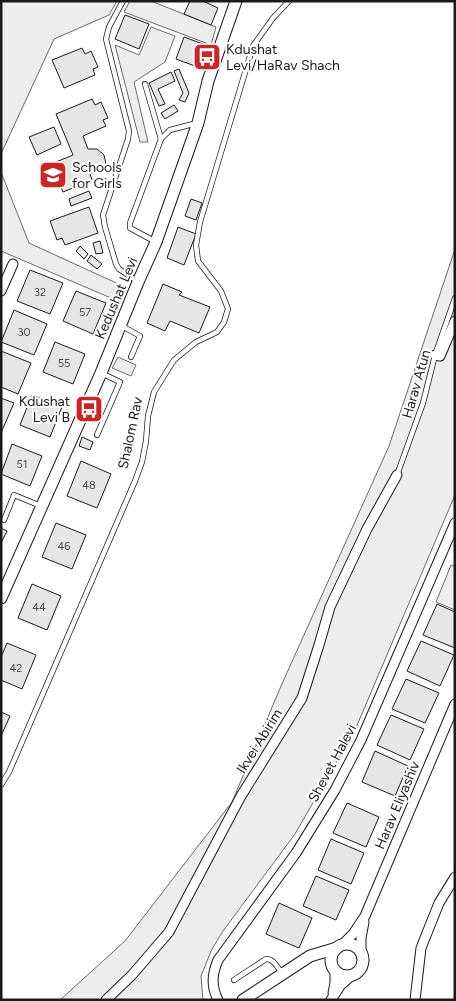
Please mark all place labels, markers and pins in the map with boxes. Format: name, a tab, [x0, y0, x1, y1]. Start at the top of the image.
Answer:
place label: Kdushat Levi/HaRav Shach	[226, 41, 340, 74]
bus stop icon: Kdushat Levi/HaRav Shach	[192, 42, 222, 72]
place label: Schools for Girls	[72, 159, 122, 192]
school or university icon: Schools for Girls	[38, 160, 68, 190]
place label: Kdushat Levi B	[19, 393, 70, 426]
bus stop icon: Kdushat Levi B	[74, 394, 104, 424]

